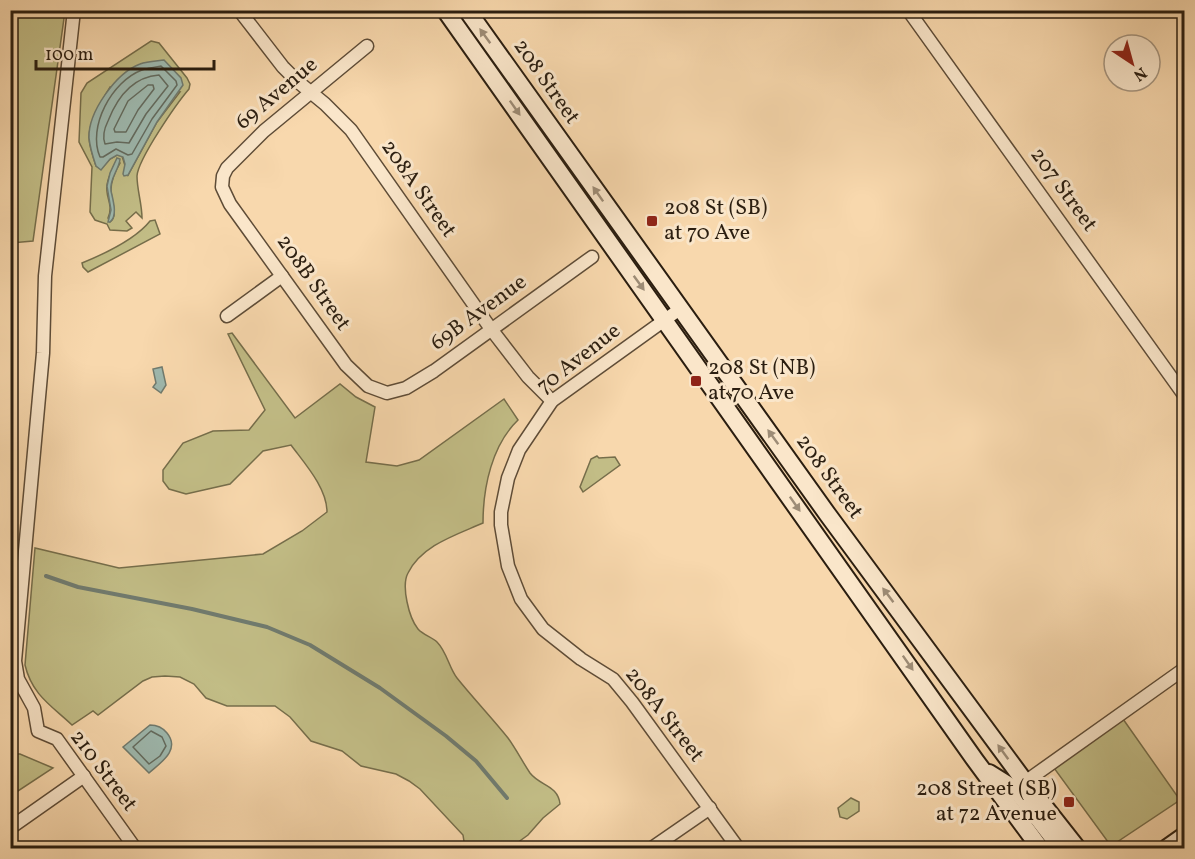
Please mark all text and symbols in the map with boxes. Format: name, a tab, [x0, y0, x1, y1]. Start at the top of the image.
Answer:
one-way arrow	[479, 28, 491, 44]
scale bar	[36, 33, 214, 71]
street label: 208 Street	[505, 33, 587, 131]
north arrow	[1102, 33, 1162, 93]
text: 100 m	[45, 43, 94, 68]
street label: 69 Avenue	[229, 50, 325, 138]
text: N	[1128, 61, 1151, 86]
one-way arrow	[509, 100, 521, 116]
street label: 208A Street	[373, 134, 463, 245]
street label: 207 Street	[1022, 141, 1104, 239]
one-way arrow	[592, 187, 604, 203]
place label: 208 St (SB) at 70 Ave	[664, 193, 767, 249]
marker: 208 St (SB) at 70 Ave	[645, 214, 659, 228]
street label: 208B Street	[268, 228, 358, 338]
street label: 69B Avenue	[424, 267, 534, 359]
one-way arrow	[632, 275, 644, 290]
street label: 70 Avenue	[530, 316, 628, 402]
place label: 208 St (NB) at 70 Ave	[708, 353, 816, 409]
marker: 208 St (NB) at 70 Ave	[689, 374, 703, 388]
street label: 208 Street	[788, 428, 871, 526]
one-way arrow	[767, 430, 779, 446]
one-way arrow	[789, 495, 801, 511]
one-way arrow	[881, 587, 894, 603]
one-way arrow	[901, 656, 913, 671]
street label: 208A Street	[617, 661, 711, 769]
street label: 210 Street	[62, 723, 144, 819]
one-way arrow	[997, 745, 1009, 761]
place label: 208 Street (SB) at 72 Avenue	[916, 774, 1057, 830]
marker: 208 Street (SB) at 72 Avenue	[1062, 795, 1076, 809]

